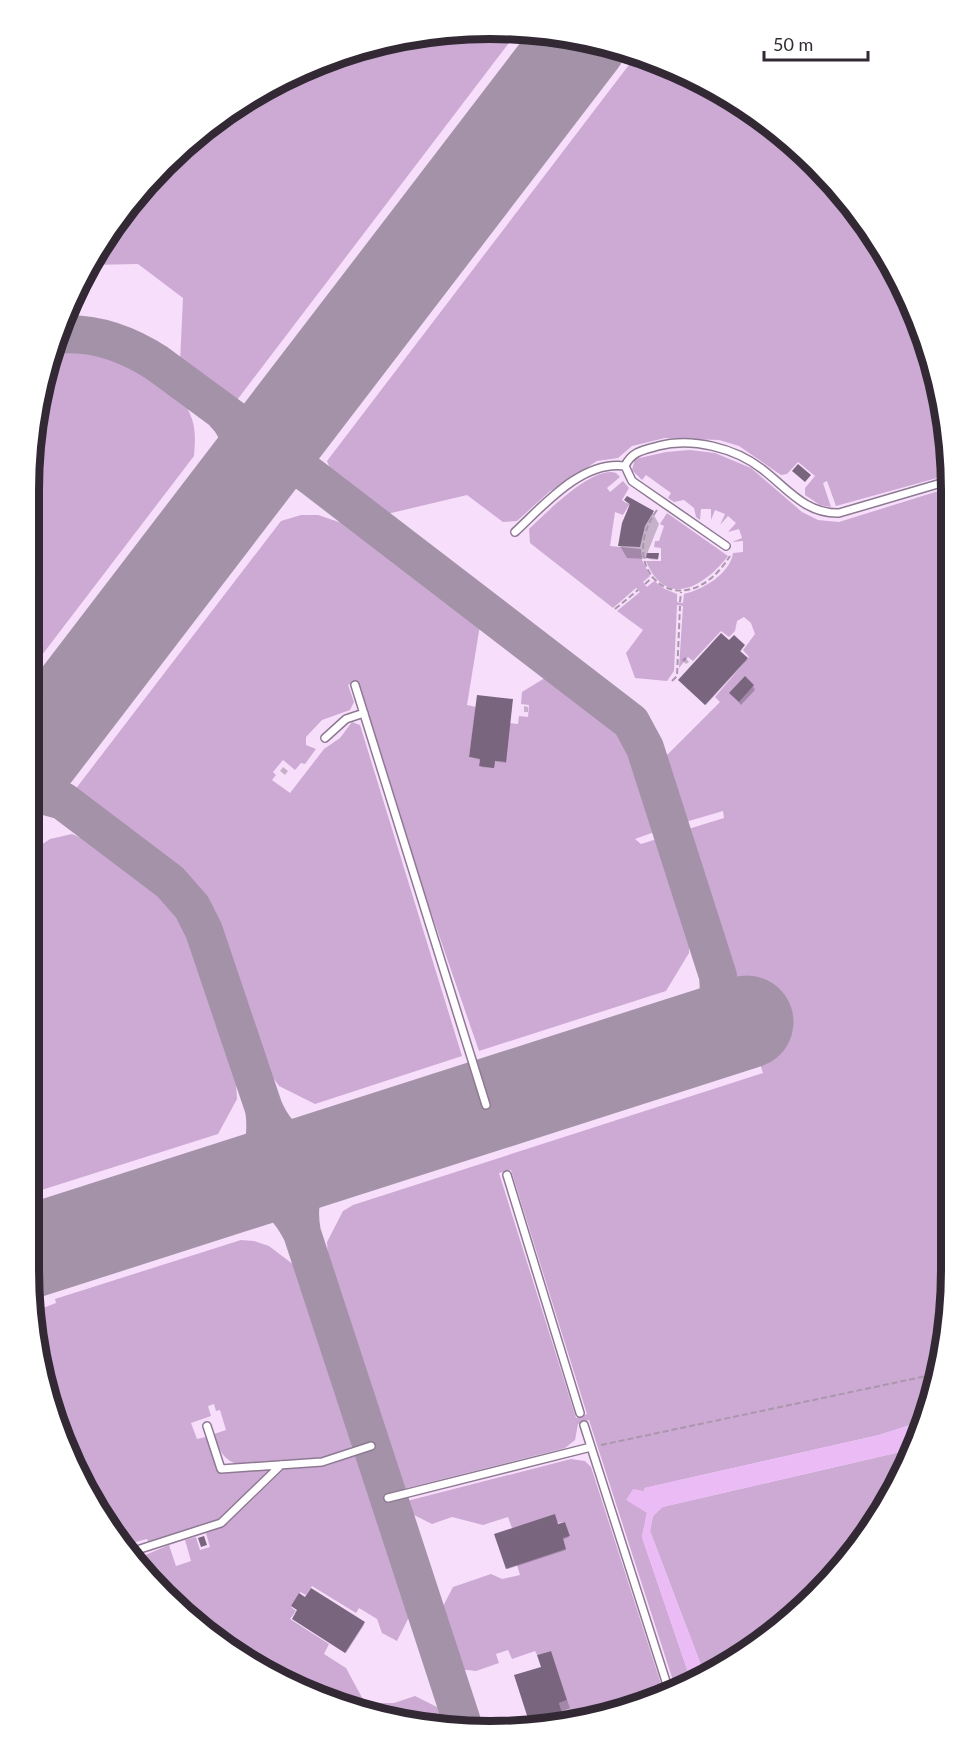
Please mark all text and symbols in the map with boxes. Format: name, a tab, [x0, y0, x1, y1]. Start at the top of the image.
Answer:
scale bar	[764, 24, 868, 62]
text: 50 m	[773, 33, 813, 55]

